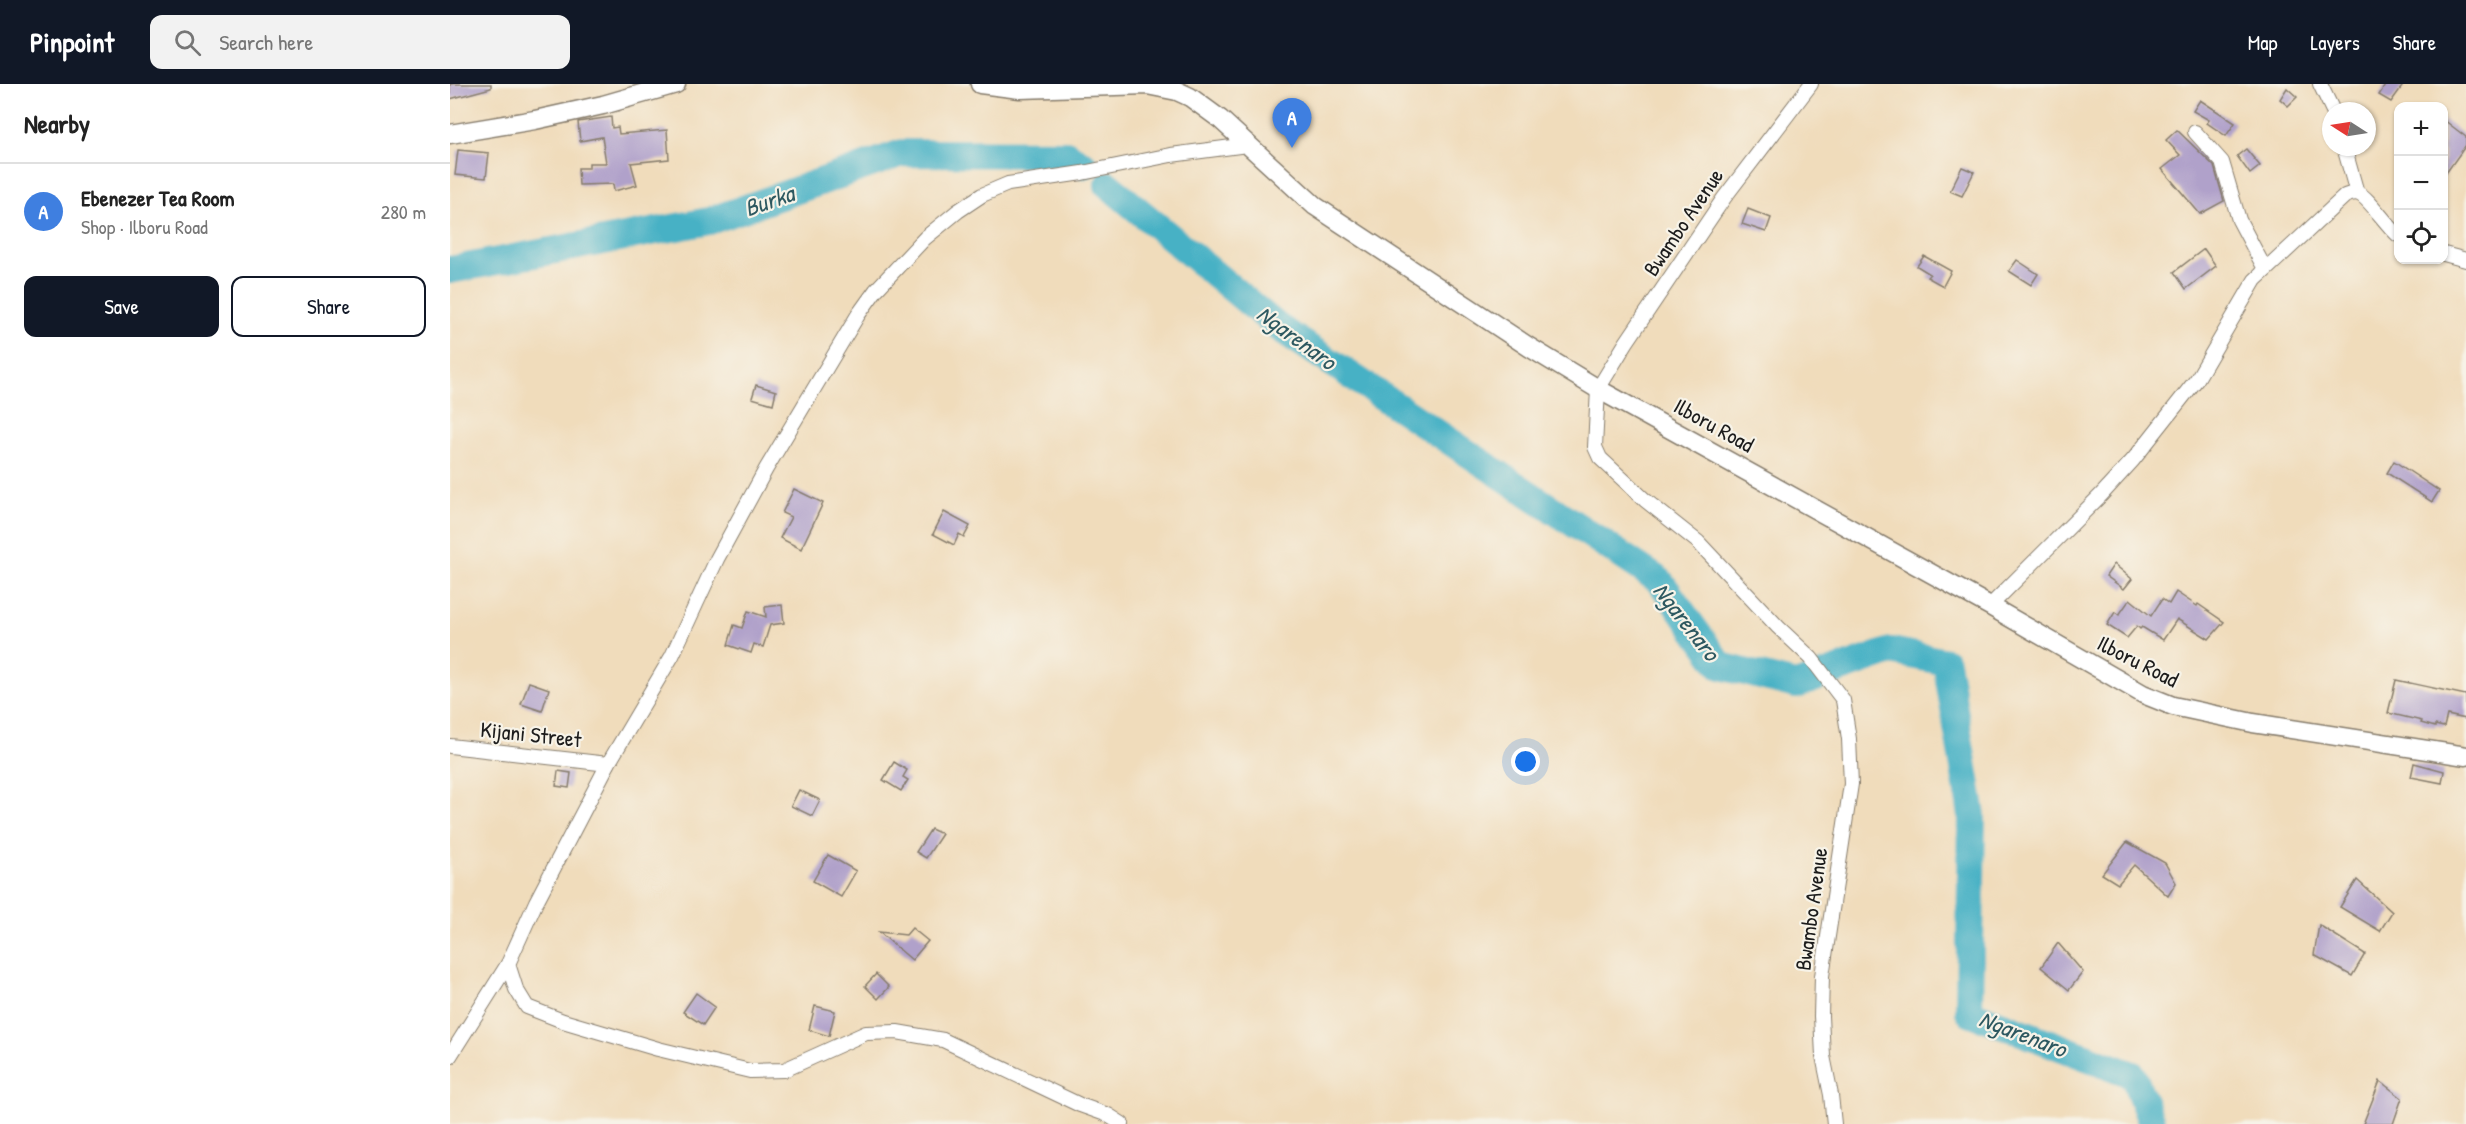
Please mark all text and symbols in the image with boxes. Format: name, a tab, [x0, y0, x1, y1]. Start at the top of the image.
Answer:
search box	[150, 15, 570, 69]
text: Pinpoint	[30, 23, 114, 61]
icon: search	[171, 26, 204, 59]
text: Search here	[219, 27, 313, 57]
text: Map	[2248, 28, 2277, 57]
text: Layers	[2310, 28, 2360, 57]
text: Share	[2393, 28, 2436, 57]
pin: A	[1272, 98, 1312, 148]
north arrow	[2322, 102, 2376, 156]
map controls	[2394, 102, 2448, 264]
button: +	[2394, 102, 2448, 156]
text: Nearby	[24, 106, 90, 141]
button: −	[2394, 156, 2448, 210]
street label: Bwambo Avenue	[1636, 162, 1730, 282]
water label: Burka	[740, 176, 800, 223]
text: Ebenezer Tea Room	[81, 183, 234, 213]
text: A	[39, 198, 48, 225]
text: 280 m	[381, 198, 426, 225]
button: locate	[2394, 210, 2448, 264]
text: Shop · Ilboru Road	[81, 213, 208, 240]
button: Save	[24, 276, 219, 337]
button: Share	[231, 276, 426, 337]
water label: Ngarenaro	[1250, 297, 1345, 379]
street label: Ilboru Road	[1669, 391, 1760, 459]
water label: Ngarenaro	[1646, 575, 1729, 669]
street label: Ilboru Road	[2092, 628, 2184, 694]
street label: Kijani Street	[479, 714, 583, 754]
your location	[1511, 747, 1540, 776]
street label: Bwambo Avenue	[1788, 845, 1834, 972]
water label: Ngarenaro	[1975, 1002, 2073, 1066]

